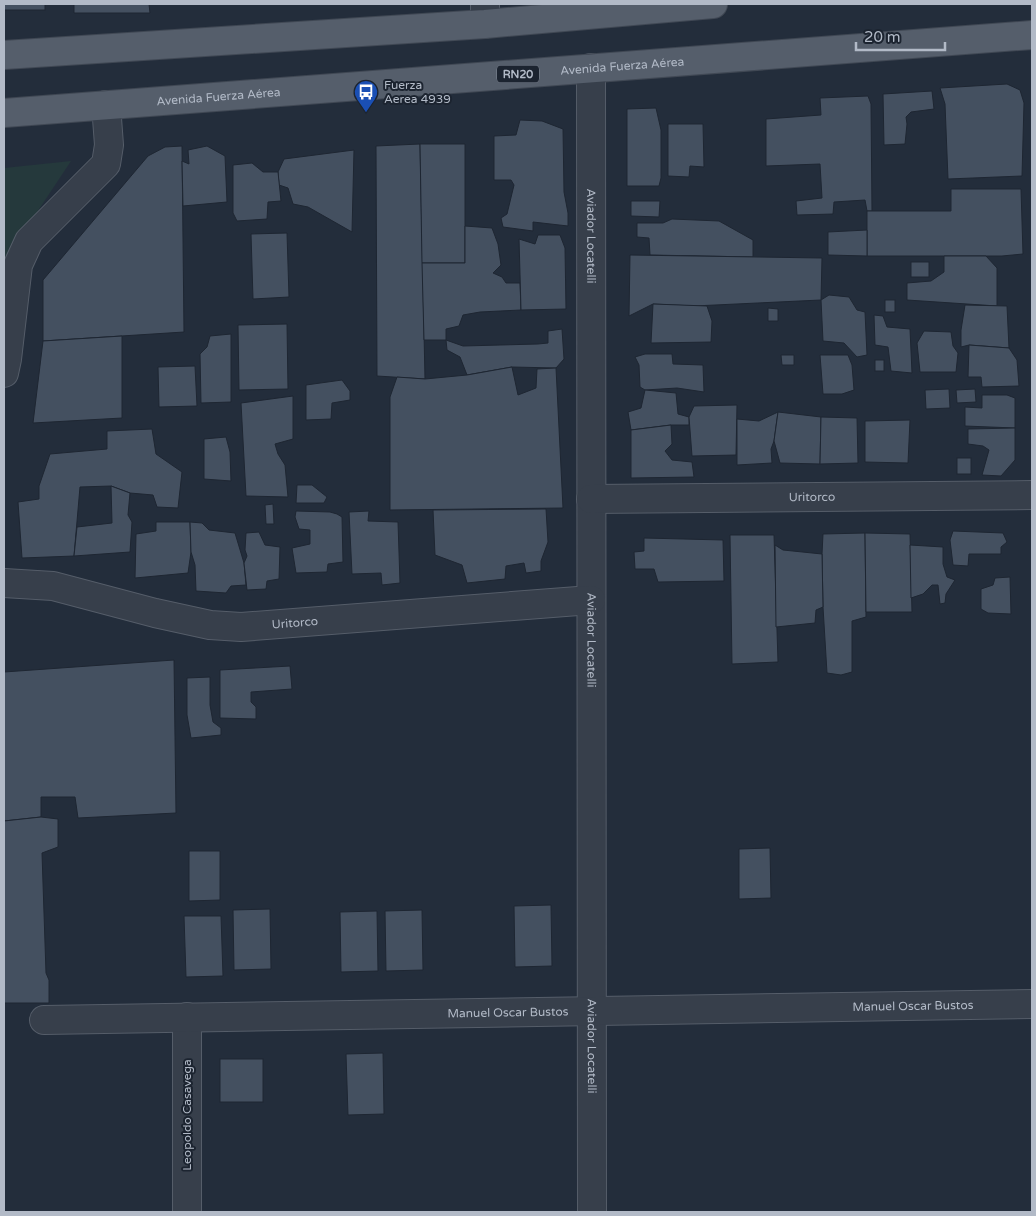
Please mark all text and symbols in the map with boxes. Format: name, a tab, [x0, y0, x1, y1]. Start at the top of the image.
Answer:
scale bar	[856, 20, 945, 52]
text: 20 m	[864, 28, 901, 46]
street label: Avenida Fuerza Aérea	[560, 54, 685, 78]
road number: RN20	[497, 66, 539, 82]
place label: Fuerza Aerea 4939	[384, 78, 451, 106]
bus stop icon: Fuerza Aerea 4939	[353, 79, 379, 113]
street label: Avenida Fuerza Aérea	[156, 85, 281, 108]
street label: Aviador Locatelli	[584, 189, 598, 283]
street label: Uritorco	[789, 490, 835, 504]
street label: Aviador Locatelli	[584, 593, 599, 687]
street label: Uritorco	[271, 614, 319, 632]
street label: Manuel Oscar Bustos	[852, 998, 974, 1014]
street label: Aviador Locatelli	[585, 999, 599, 1093]
street label: Manuel Oscar Bustos	[447, 1005, 569, 1020]
street label: Leopoldo Casavega	[180, 1059, 194, 1171]

